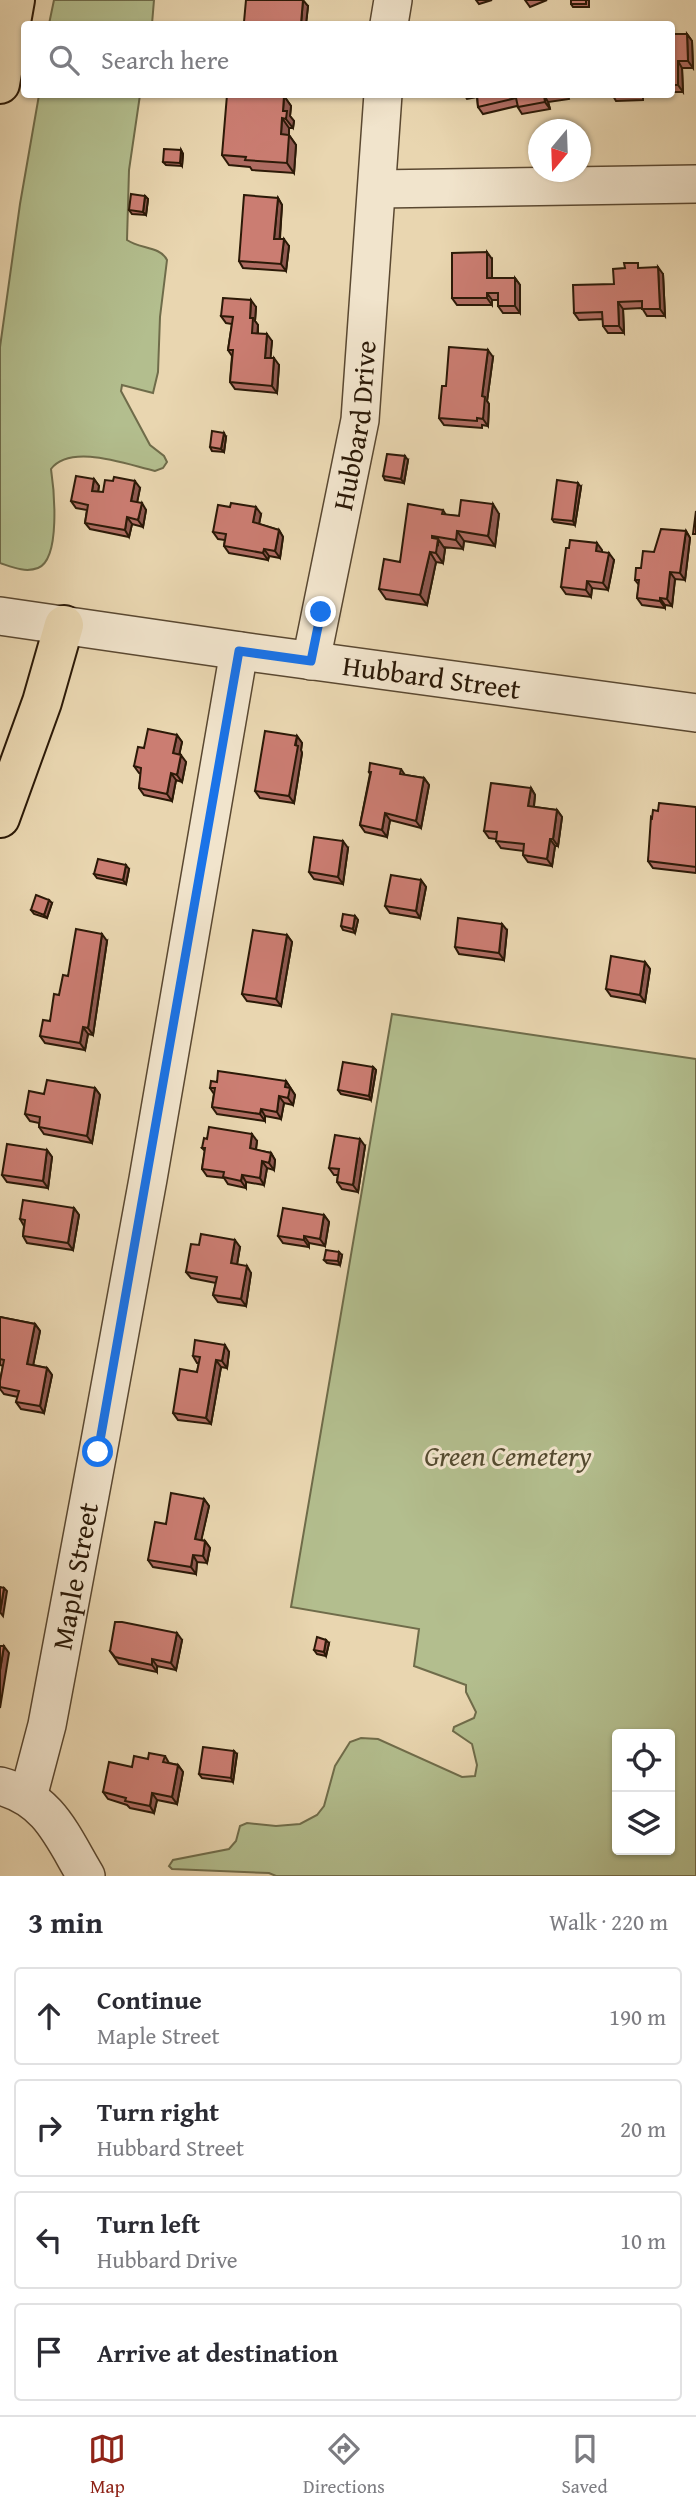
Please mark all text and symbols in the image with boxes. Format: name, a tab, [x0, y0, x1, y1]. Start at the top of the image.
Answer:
search box	[21, 21, 675, 98]
text: Search here	[101, 40, 229, 79]
icon: search	[45, 41, 83, 79]
north arrow	[528, 119, 591, 182]
street label: Hubbard Drive	[321, 339, 386, 514]
route end	[305, 596, 336, 627]
street label: Hubbard Street	[340, 644, 523, 709]
park label: Green Cemetery	[424, 1435, 592, 1476]
route start	[82, 1436, 113, 1467]
street label: Maple Street	[40, 1499, 108, 1653]
map controls	[612, 1729, 675, 1855]
button: locate	[612, 1729, 675, 1792]
button: layers	[612, 1792, 675, 1855]
text: 3 min	[28, 1900, 103, 1944]
text: Walk · 220 m	[549, 1905, 668, 1938]
text: Continue	[97, 1980, 202, 2019]
icon: ahead	[30, 1997, 68, 2035]
text: 190 m	[609, 2000, 666, 2033]
text: Maple Street	[97, 2019, 220, 2052]
text: Turn right	[97, 2092, 219, 2131]
icon: right	[30, 2109, 68, 2147]
text: 20 m	[620, 2112, 666, 2145]
text: Hubbard Street	[97, 2131, 244, 2164]
text: Turn left	[97, 2204, 200, 2243]
icon: left	[30, 2221, 68, 2259]
text: 10 m	[620, 2224, 666, 2257]
text: Hubbard Drive	[97, 2243, 238, 2276]
icon: arrive	[30, 2333, 68, 2371]
text: Arrive at destination	[97, 2333, 338, 2372]
tab: Map	[88, 2430, 126, 2500]
tab: Directions	[303, 2430, 385, 2500]
tab: Saved	[562, 2430, 608, 2500]

